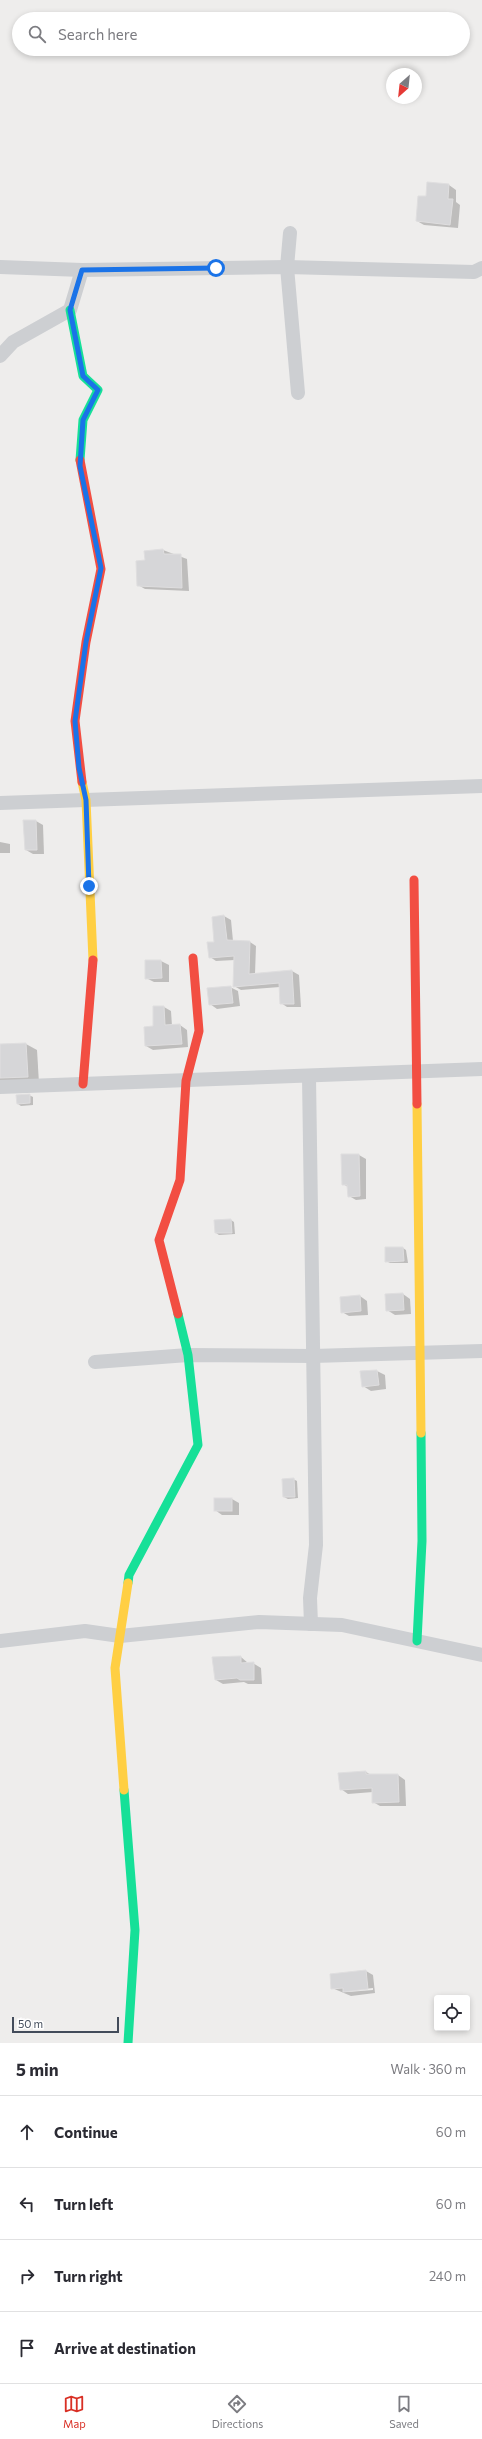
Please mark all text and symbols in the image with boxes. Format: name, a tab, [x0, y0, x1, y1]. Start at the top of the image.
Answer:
search box	[12, 12, 470, 56]
icon: search	[26, 23, 48, 45]
text: Search here	[58, 25, 137, 43]
north arrow	[386, 68, 422, 104]
route start	[207, 259, 225, 277]
route end	[80, 877, 98, 895]
map controls	[434, 1995, 470, 2031]
button: locate	[434, 1995, 470, 2031]
scale bar	[12, 2015, 119, 2034]
text: 50 m	[18, 2017, 43, 2030]
text: 5 min	[16, 2059, 59, 2080]
text: Walk · 360 m	[391, 2061, 466, 2077]
icon: ahead	[16, 2121, 38, 2143]
text: Continue	[54, 2123, 118, 2141]
text: 60 m	[436, 2124, 466, 2140]
icon: left	[16, 2193, 38, 2215]
text: Turn left	[54, 2195, 113, 2213]
text: 60 m	[436, 2196, 466, 2212]
icon: right	[16, 2265, 38, 2287]
text: Turn right	[54, 2267, 123, 2285]
text: 240 m	[429, 2268, 466, 2284]
icon: arrive	[16, 2337, 38, 2359]
text: Arrive at destination	[54, 2339, 196, 2357]
tab: Map	[63, 2393, 86, 2430]
tab: Directions	[212, 2393, 263, 2430]
tab: Saved	[389, 2393, 419, 2430]

